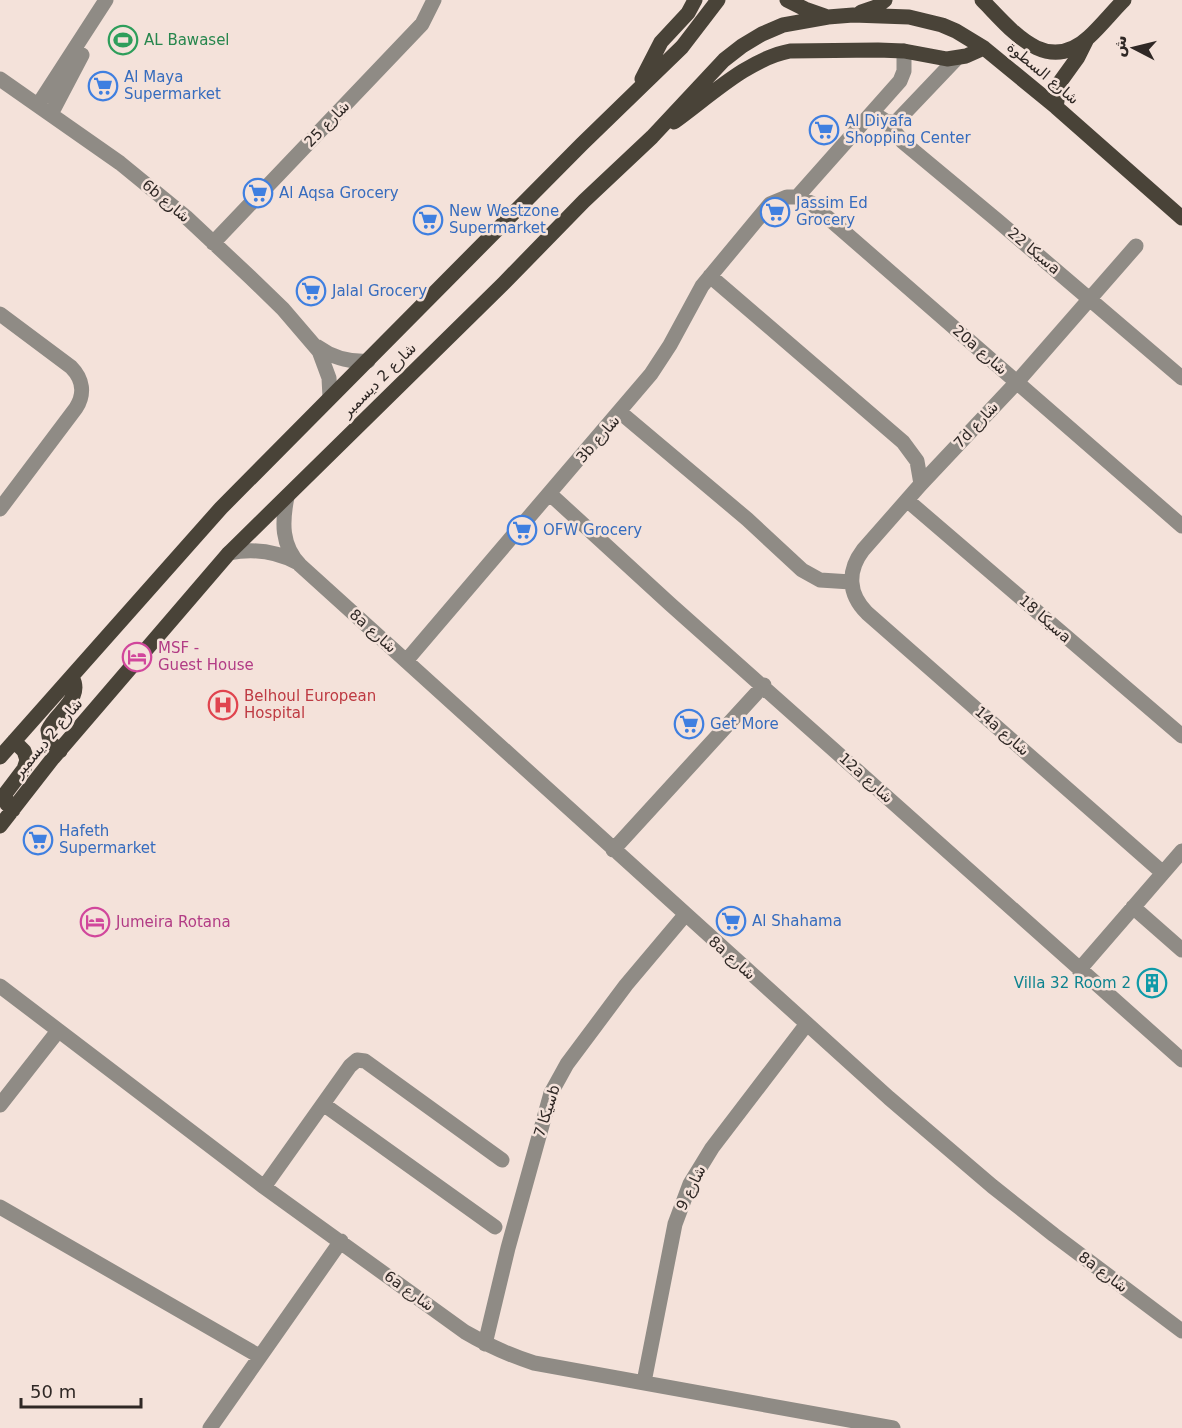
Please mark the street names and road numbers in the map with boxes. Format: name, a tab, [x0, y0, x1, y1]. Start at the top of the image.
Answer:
street label: شارع السطوة	[1003, 38, 1083, 108]
street label: شارع 25	[301, 97, 353, 151]
street label: 6b شارع	[138, 176, 194, 226]
street label: سيكا 22a	[1004, 224, 1064, 278]
street label: 20a شارع	[949, 321, 1011, 379]
street label: شارع 2 ديسمبر	[337, 339, 420, 422]
street label: 7d شارع	[950, 398, 1002, 452]
street label: 3b شارع	[572, 412, 624, 466]
street label: سيكا 18a	[1015, 592, 1075, 646]
street label: 8a شارع	[346, 605, 400, 657]
street label: شارع 2 ديسمبر	[9, 695, 86, 782]
street label: 14a شارع	[971, 702, 1033, 760]
street label: 12a شارع	[835, 749, 897, 807]
street label: 8a شارع	[705, 932, 759, 984]
street label: سيكا 7b	[530, 1083, 564, 1139]
street label: شارع 9	[672, 1163, 710, 1213]
street label: 8a شارع	[1075, 1248, 1131, 1296]
street label: 6a شارع	[381, 1267, 437, 1315]

